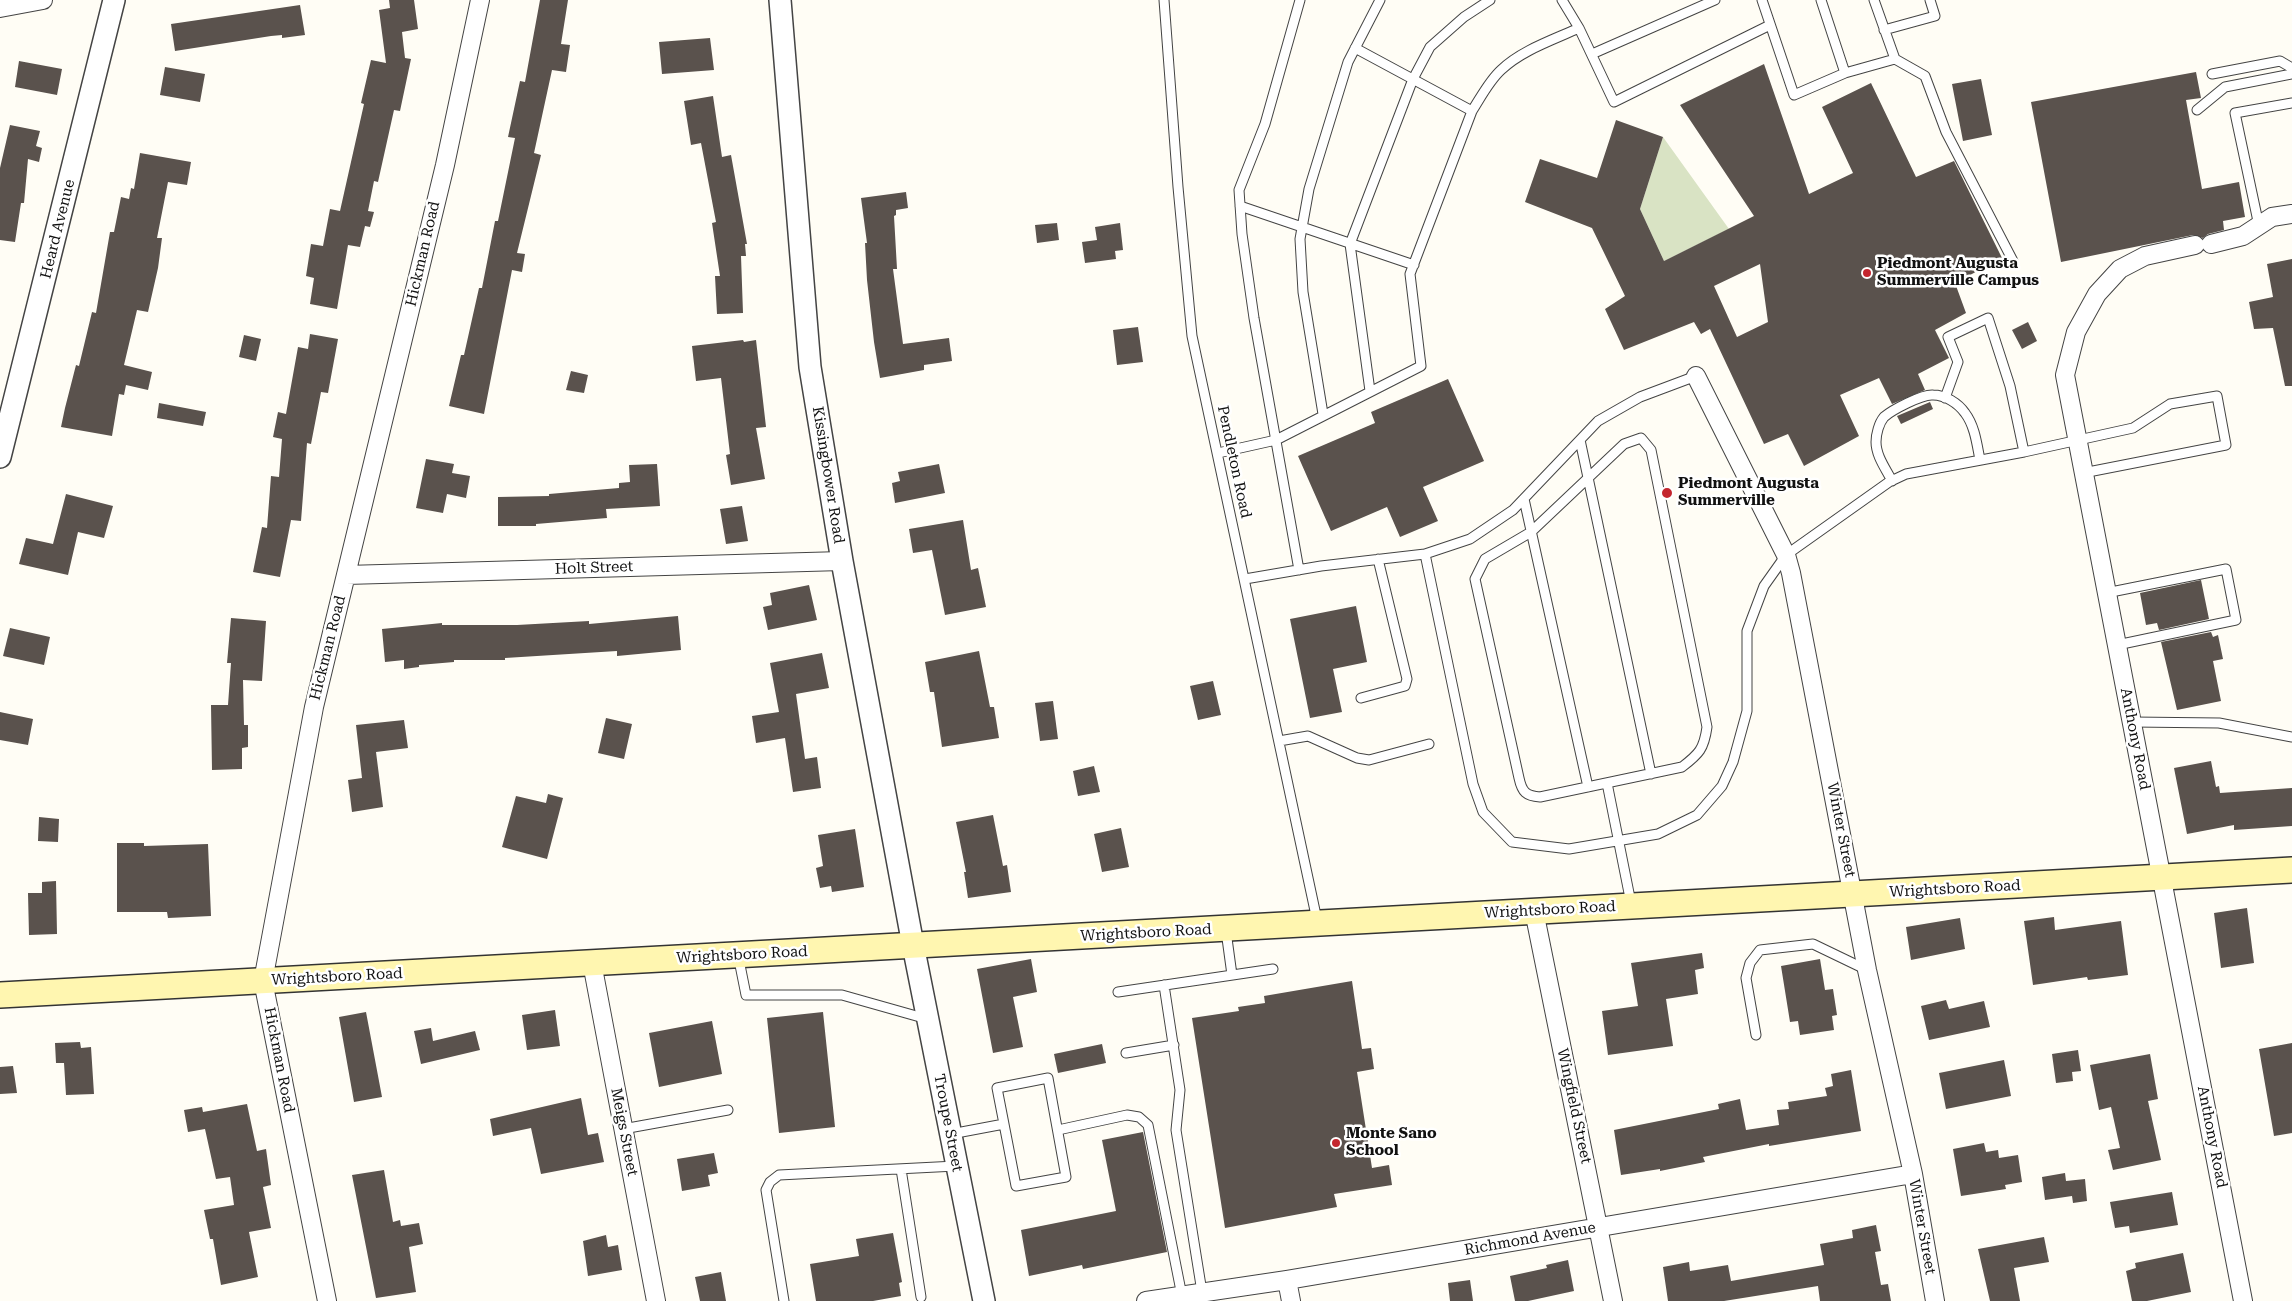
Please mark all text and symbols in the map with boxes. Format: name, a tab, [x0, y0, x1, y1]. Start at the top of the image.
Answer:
street label: Heard Avenue	[37, 177, 79, 281]
street label: Hickman Road	[402, 200, 444, 308]
place label: Piedmont Augusta Summerville Campus	[1877, 255, 2039, 290]
marker: Piedmont Augusta Summerville Campus	[1861, 267, 1873, 279]
street label: Pendleton Road	[1213, 404, 1255, 520]
street label: Kissingbower Road	[808, 405, 848, 545]
place label: Piedmont Augusta Summerville	[1678, 475, 1819, 510]
marker: Piedmont Augusta Summerville	[1660, 486, 1674, 500]
street label: Holt Street	[554, 558, 634, 578]
street label: Hickman Road	[306, 594, 350, 702]
street label: Anthony Road	[2116, 686, 2154, 792]
street label: Winter Street	[1823, 781, 1859, 879]
street label: Wrightsboro Road	[1889, 877, 2021, 901]
street label: Wrightsboro Road	[1484, 898, 1616, 922]
street label: Wrightsboro Road	[1080, 921, 1212, 945]
street label: Wrightsboro Road	[676, 943, 808, 967]
street label: Wrightsboro Road	[271, 965, 403, 989]
street label: Hickman Road	[260, 1006, 298, 1114]
street label: Wingfield Street	[1553, 1047, 1595, 1165]
street label: Troupe Street	[930, 1073, 966, 1173]
street label: Anthony Road	[2193, 1084, 2231, 1190]
street label: Meigs Street	[607, 1086, 641, 1178]
place label: Monte Sano School	[1346, 1125, 1437, 1160]
marker: Monte Sano School	[1330, 1137, 1342, 1149]
street label: Winter Street	[1905, 1178, 1939, 1276]
street label: Richmond Avenue	[1463, 1219, 1597, 1259]

